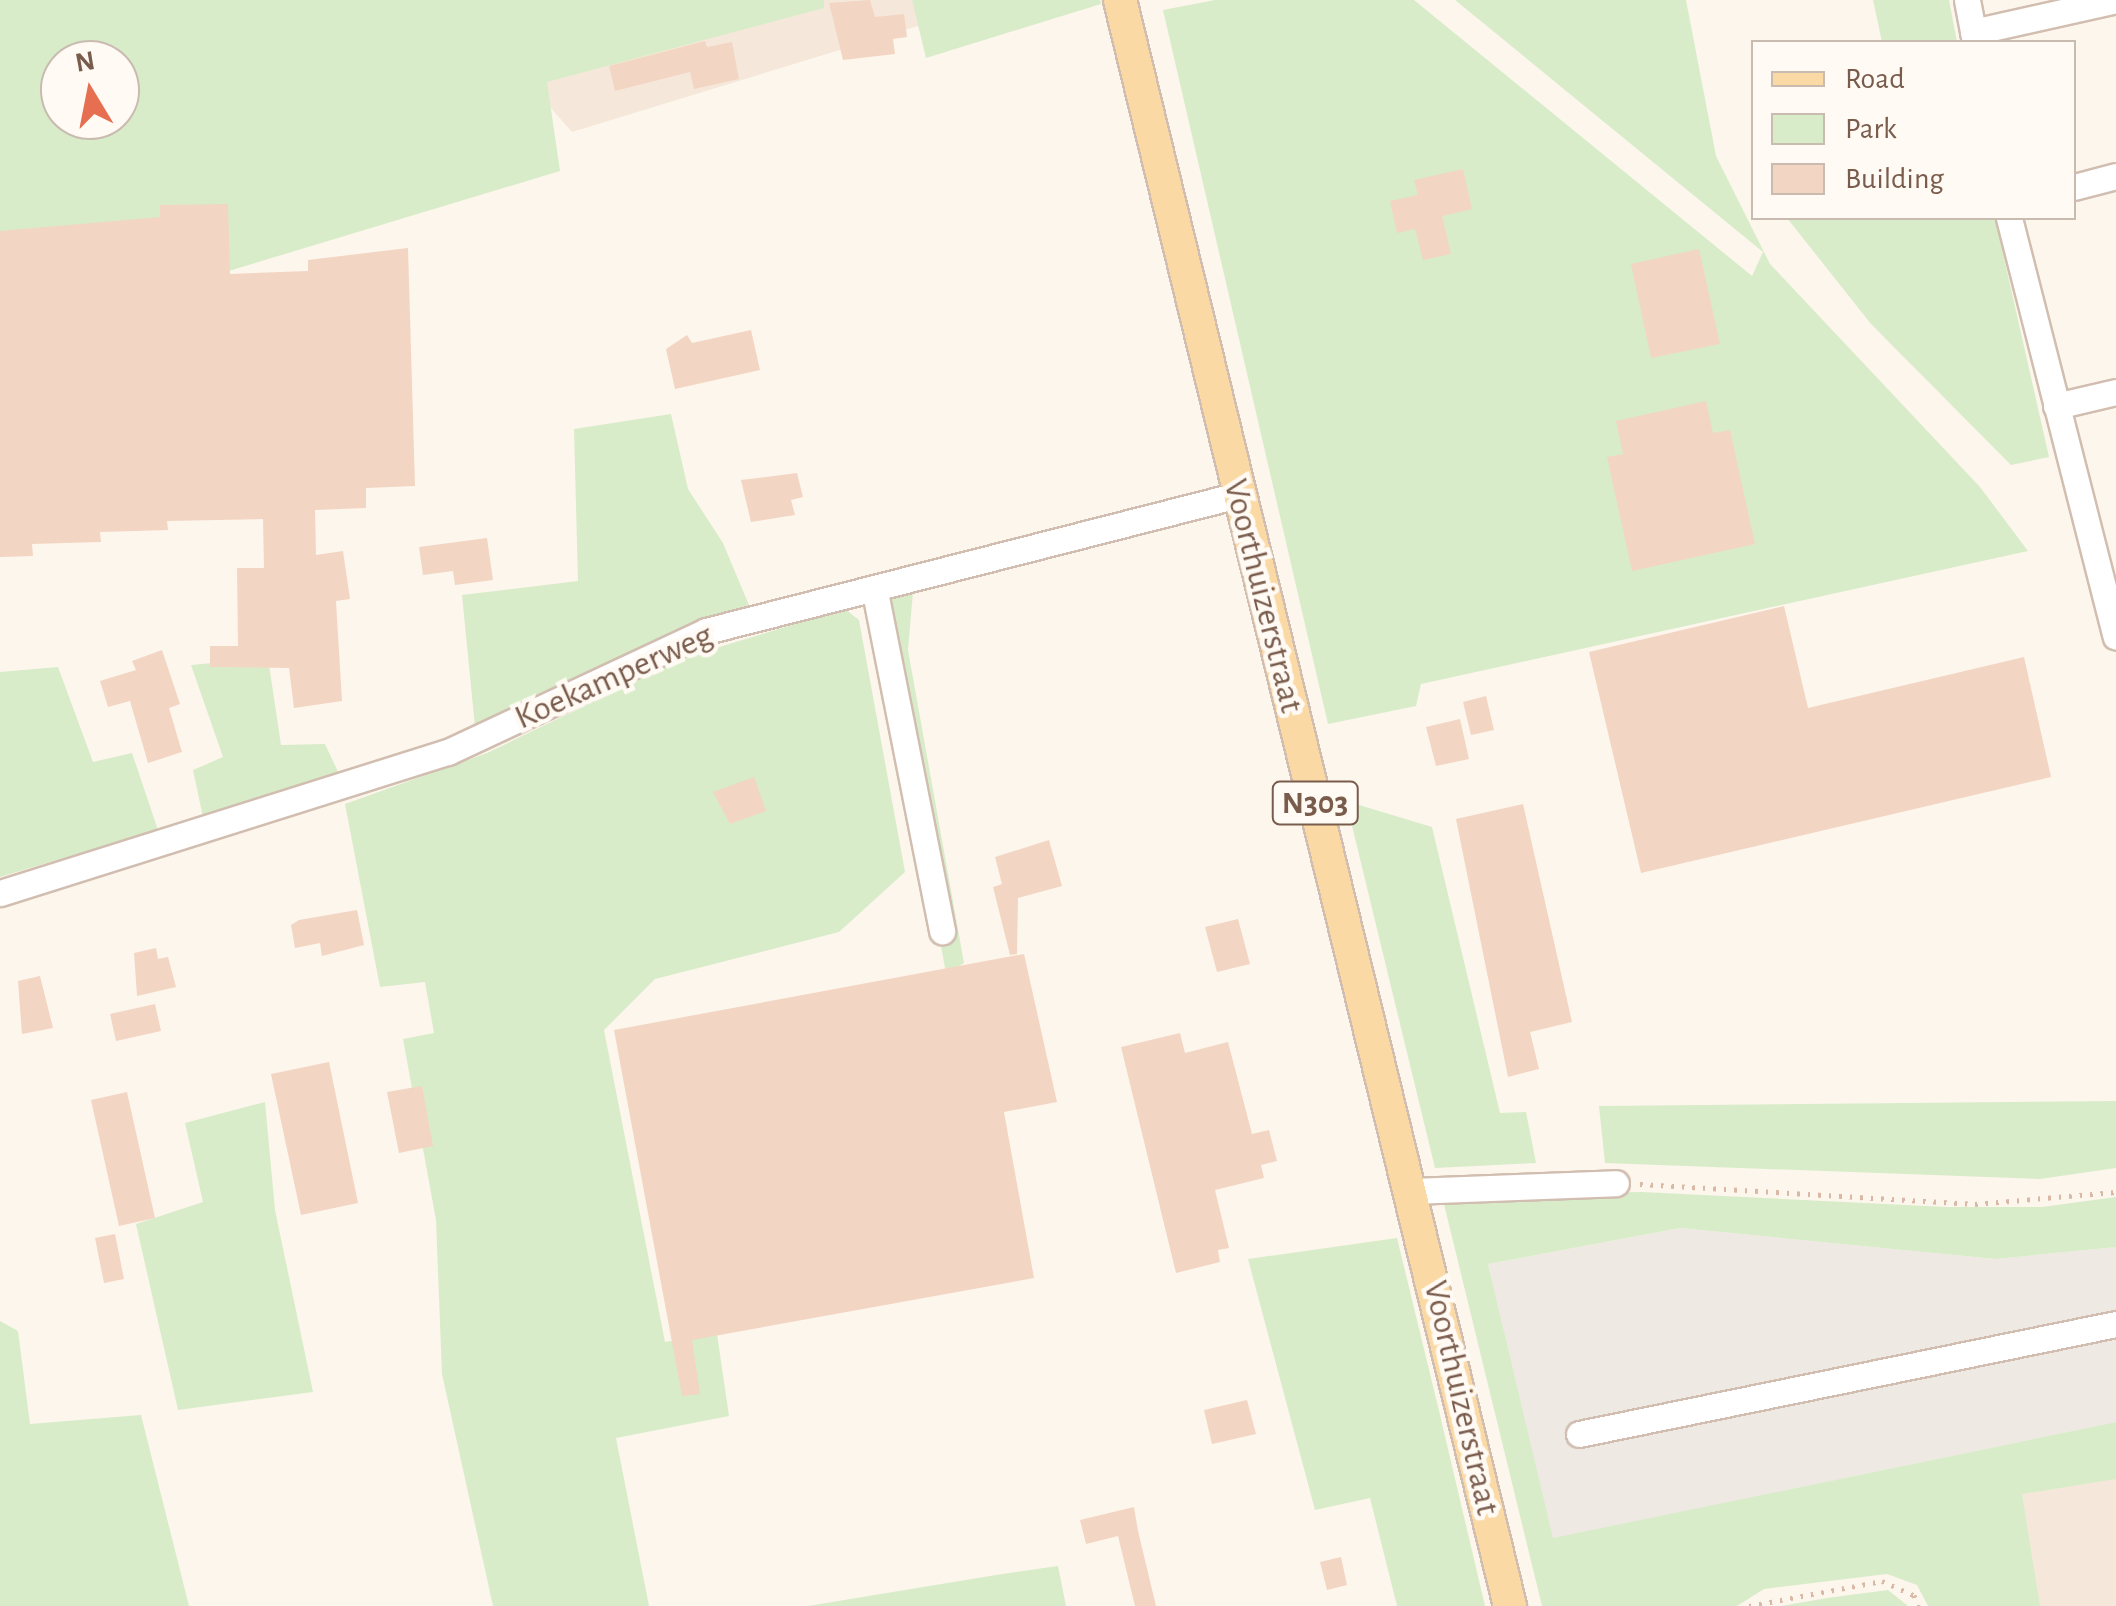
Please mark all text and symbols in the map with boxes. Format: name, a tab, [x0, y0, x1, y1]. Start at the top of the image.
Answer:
north arrow	[40, 40, 140, 140]
legend	[1751, 40, 2076, 220]
text: N	[73, 47, 97, 78]
text: Road	[1845, 64, 1905, 94]
text: Park	[1845, 114, 1897, 144]
text: Building	[1845, 164, 1944, 194]
street label: Voorthuizerstraat	[1214, 475, 1312, 717]
street label: Koekamperweg	[508, 615, 720, 739]
road number: N303	[1270, 776, 1360, 830]
street label: Voorthuizerstraat	[1414, 1277, 1508, 1519]

